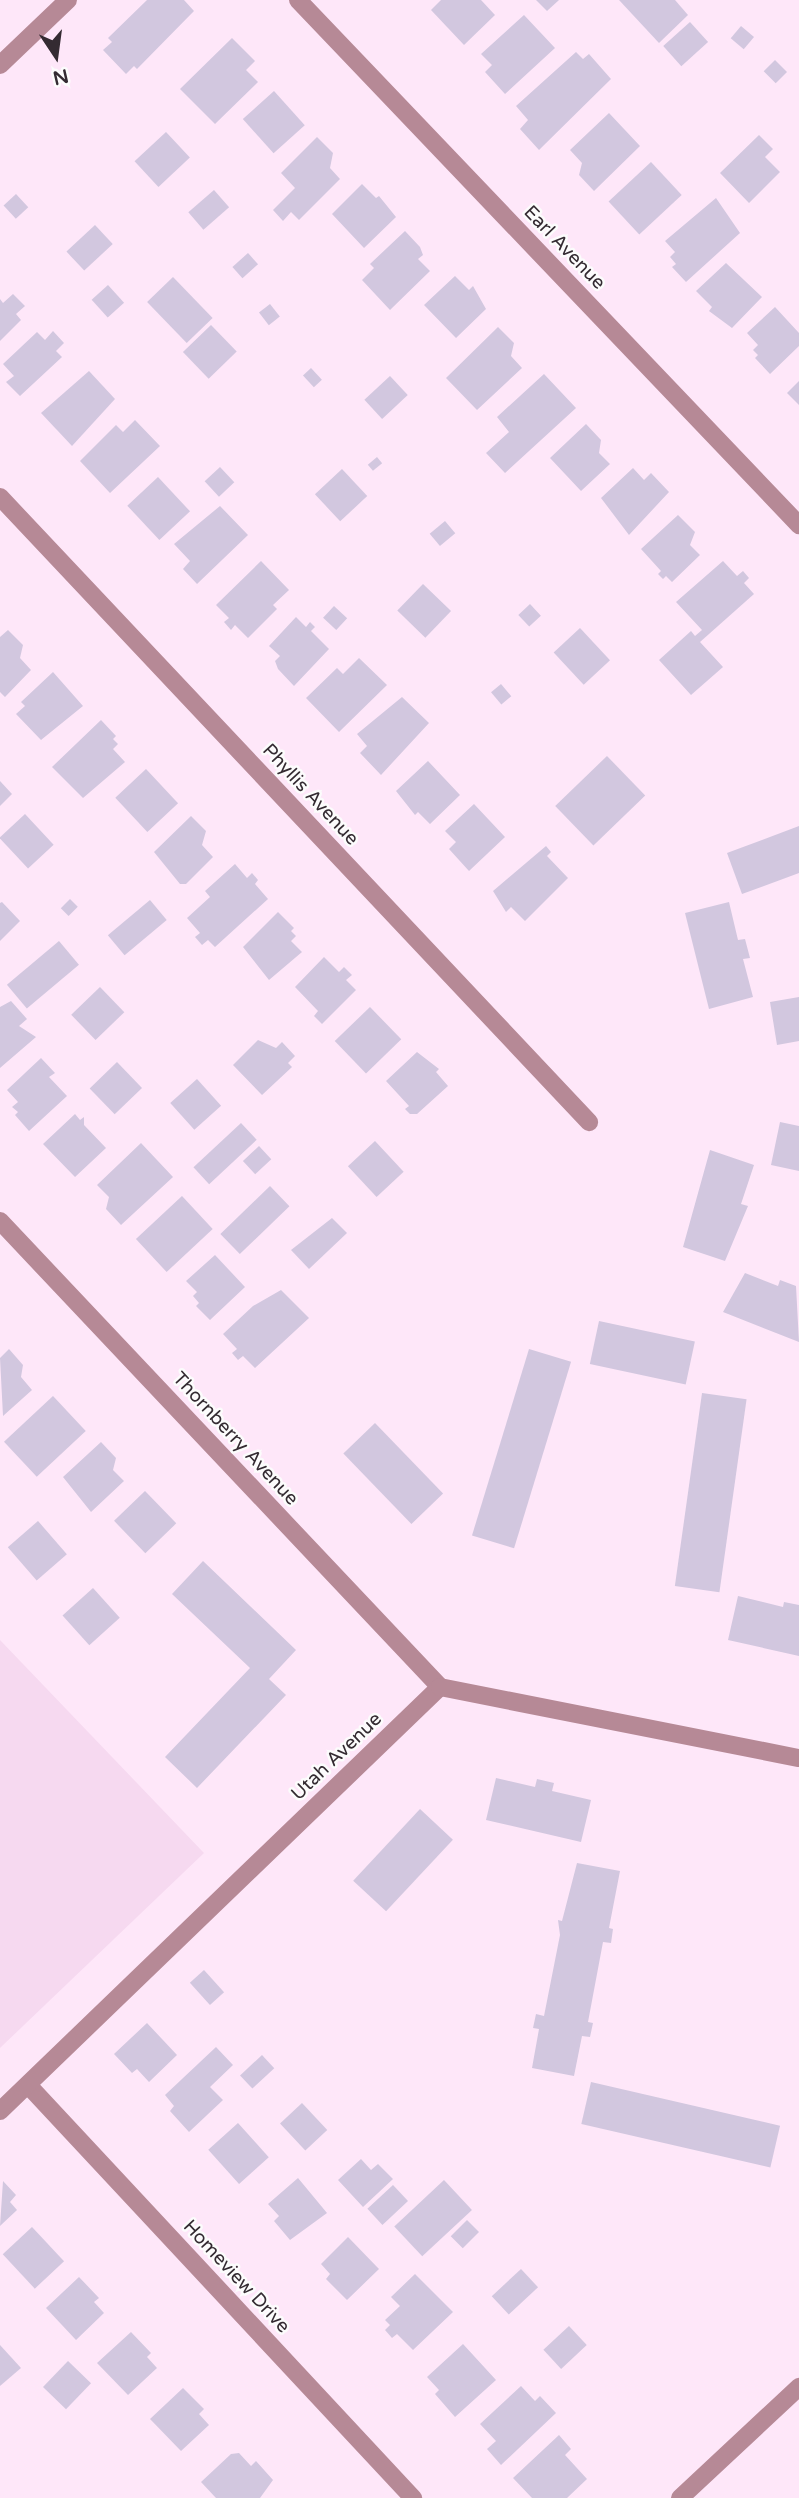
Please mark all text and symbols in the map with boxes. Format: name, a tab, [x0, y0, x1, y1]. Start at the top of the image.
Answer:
north arrow	[21, 21, 91, 91]
text: N	[51, 64, 71, 89]
street label: Earl Avenue	[518, 201, 610, 295]
street label: Phyllis Avenue	[257, 740, 363, 850]
street label: Thornberry Avenue	[167, 1368, 303, 1510]
street label: Utah Avenue	[287, 1708, 387, 1806]
street label: Homeview Drive	[178, 2216, 294, 2338]

